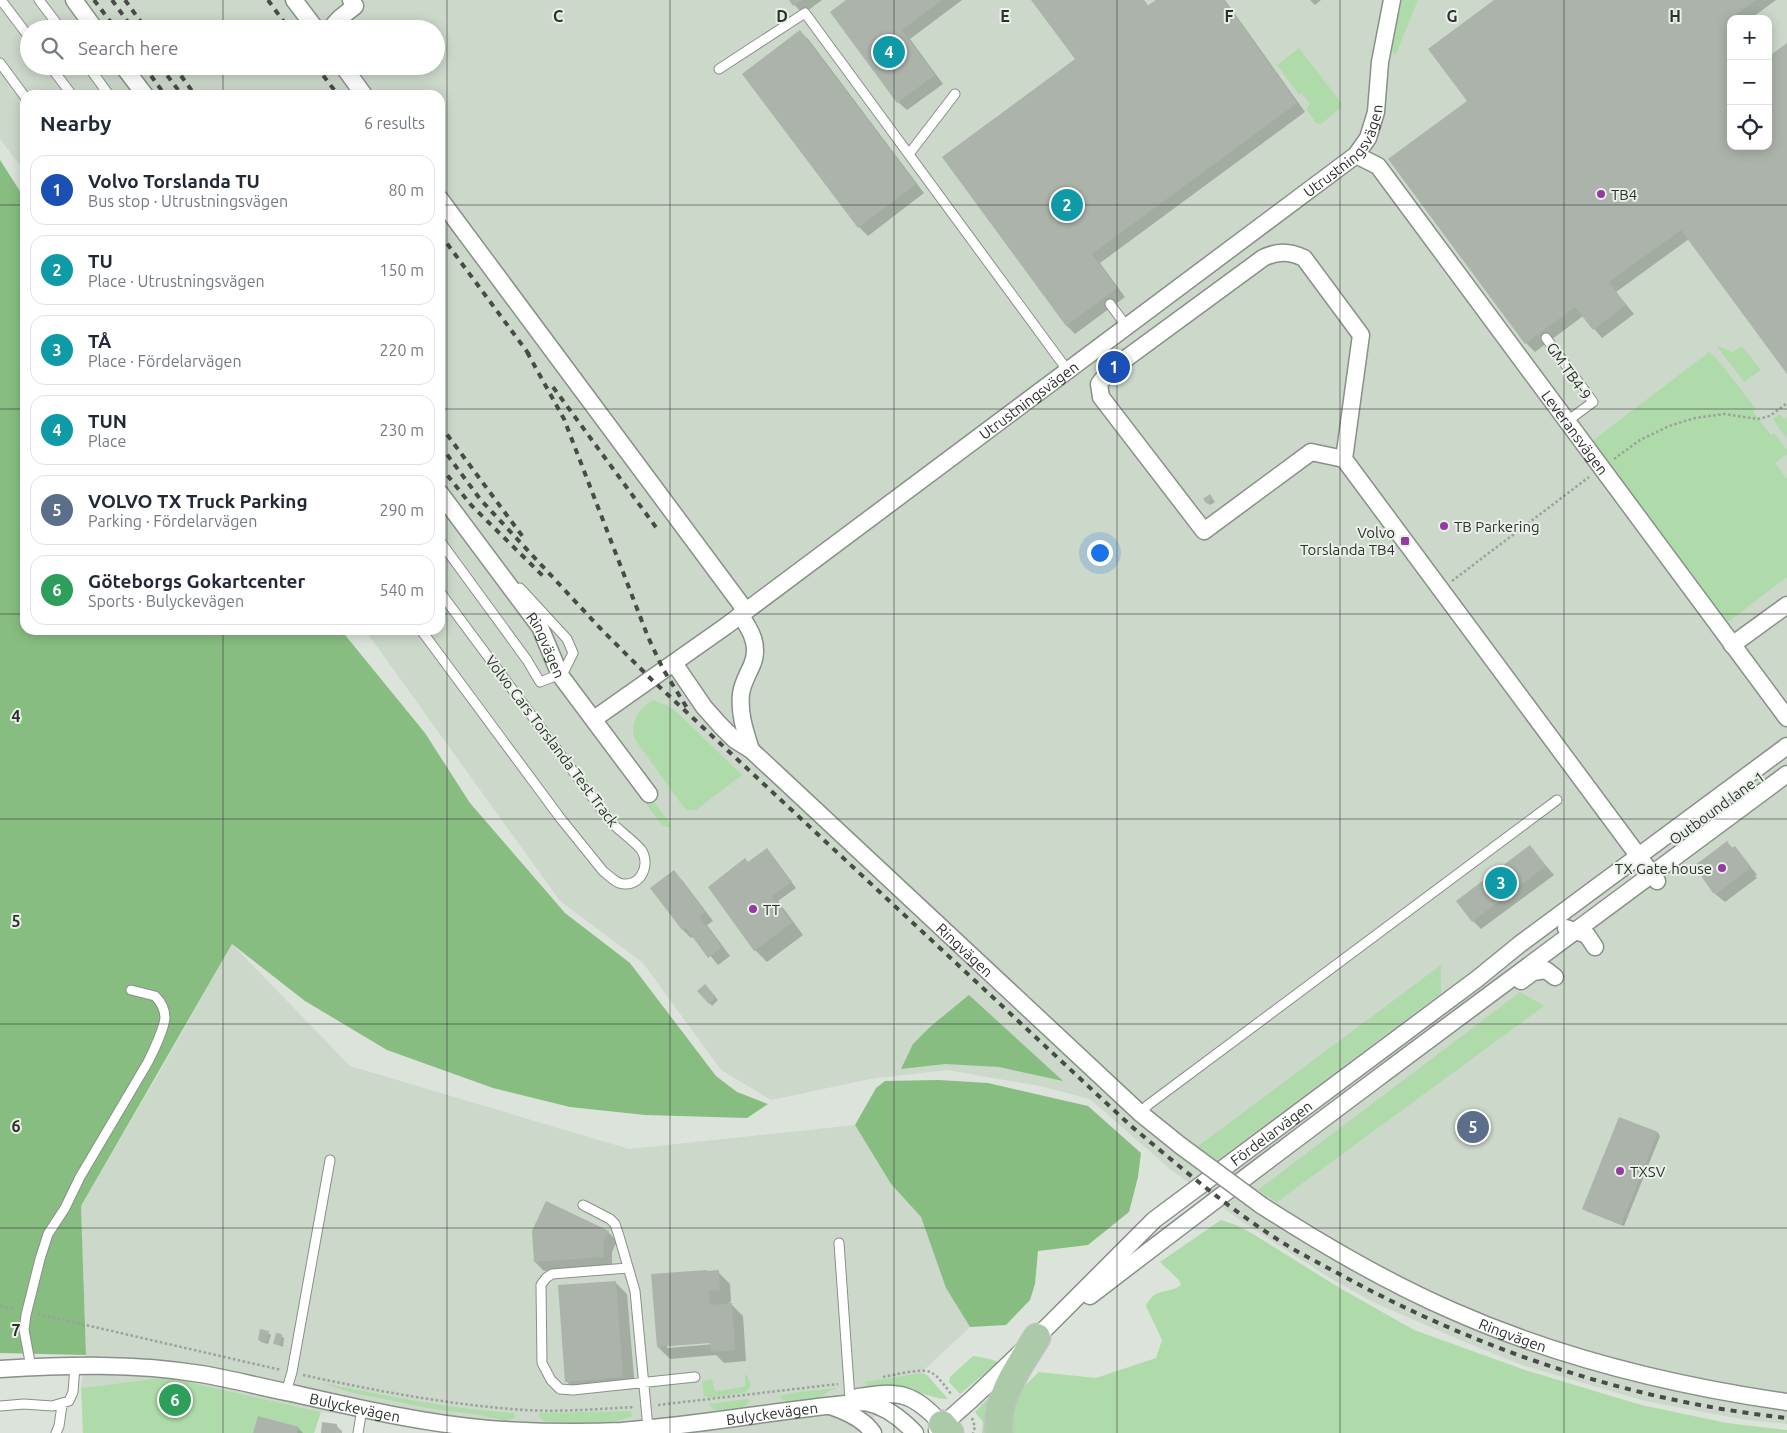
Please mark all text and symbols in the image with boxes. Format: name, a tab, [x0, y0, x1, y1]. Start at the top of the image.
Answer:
text: C	[553, 7, 563, 25]
text: D	[776, 7, 788, 25]
text: E	[1000, 7, 1010, 25]
text: F	[1225, 7, 1234, 25]
text: G	[1446, 7, 1458, 25]
text: H	[1669, 7, 1681, 25]
map controls	[1727, 15, 1772, 150]
button: +	[1727, 15, 1772, 60]
search box	[20, 20, 445, 75]
pin: 4	[873, 33, 905, 71]
icon: search	[38, 34, 66, 62]
text: Search here	[78, 37, 178, 59]
button: −	[1727, 60, 1772, 105]
street label: Utrustningsvägen	[1300, 104, 1385, 200]
button: locate	[1727, 105, 1772, 150]
text: Nearby	[40, 111, 111, 135]
text: 6 results	[364, 114, 425, 132]
text: Volvo Torslanda TU	[88, 170, 260, 192]
text: 1	[52, 181, 62, 199]
text: 80 m	[388, 181, 424, 199]
pin: 2	[1051, 186, 1083, 224]
place label: TB4	[1611, 186, 1637, 203]
marker: TB4	[1595, 188, 1607, 200]
text: Bus stop · Utrustningsvägen	[88, 192, 288, 210]
text: TU	[88, 250, 113, 272]
text: 2	[52, 261, 62, 279]
text: 150 m	[379, 261, 424, 279]
text: Place · Utrustningsvägen	[88, 272, 265, 290]
text: TÅ	[88, 330, 111, 352]
street label: GM TB4-9	[1543, 339, 1595, 403]
text: 3	[52, 341, 62, 359]
text: 220 m	[379, 341, 424, 359]
pin: 1	[1098, 348, 1130, 386]
text: Place · Fördelarvägen	[88, 352, 242, 370]
street label: Utrustningsvägen	[975, 357, 1081, 442]
street label: Leveransvägen	[1539, 387, 1612, 478]
text: TUN	[88, 410, 127, 432]
text: 4	[52, 421, 62, 439]
text: 230 m	[379, 421, 424, 439]
text: Place	[88, 432, 126, 450]
text: VOLVO TX Truck Parking	[88, 490, 308, 512]
text: 5	[52, 501, 62, 519]
text: 290 m	[379, 501, 424, 519]
text: Parking · Fördelarvägen	[88, 512, 257, 530]
place label: TB Parkering	[1454, 518, 1540, 535]
marker: TB Parkering	[1438, 520, 1450, 532]
place label: Volvo Torslanda TB4	[1300, 524, 1395, 558]
marker: Volvo Torslanda TB4	[1399, 535, 1411, 547]
your location	[1087, 540, 1113, 566]
text: Göteborgs Gokartcenter	[88, 570, 305, 592]
text: 6	[52, 581, 62, 599]
text: 540 m	[379, 581, 424, 599]
text: Sports · Bulyckevägen	[88, 592, 244, 610]
street label: Ringvägen	[523, 609, 569, 680]
street label: Volvo Cars Torslanda Test Track	[482, 652, 622, 830]
text: 4	[11, 707, 21, 725]
street label: Outbound lane 1	[1666, 768, 1768, 848]
place label: TX Gate house	[1615, 860, 1712, 877]
marker: TX Gate house	[1716, 862, 1728, 874]
pin: 3	[1485, 864, 1517, 902]
place label: TT	[763, 901, 781, 918]
marker: TT	[747, 903, 759, 915]
text: 5	[11, 912, 21, 930]
street label: Ringvägen	[933, 919, 997, 980]
street label: Fördelarvägen	[1227, 1097, 1315, 1169]
pin: 5	[1457, 1108, 1489, 1146]
text: 6	[11, 1117, 21, 1135]
place label: TXSV	[1630, 1163, 1666, 1180]
marker: TXSV	[1614, 1165, 1626, 1177]
street label: Ringvägen	[1477, 1314, 1549, 1355]
text: 7	[11, 1321, 21, 1339]
pin: 6	[159, 1381, 191, 1419]
street label: Bulyckevägen	[308, 1389, 402, 1425]
street label: Bulyckevägen	[725, 1398, 819, 1428]

